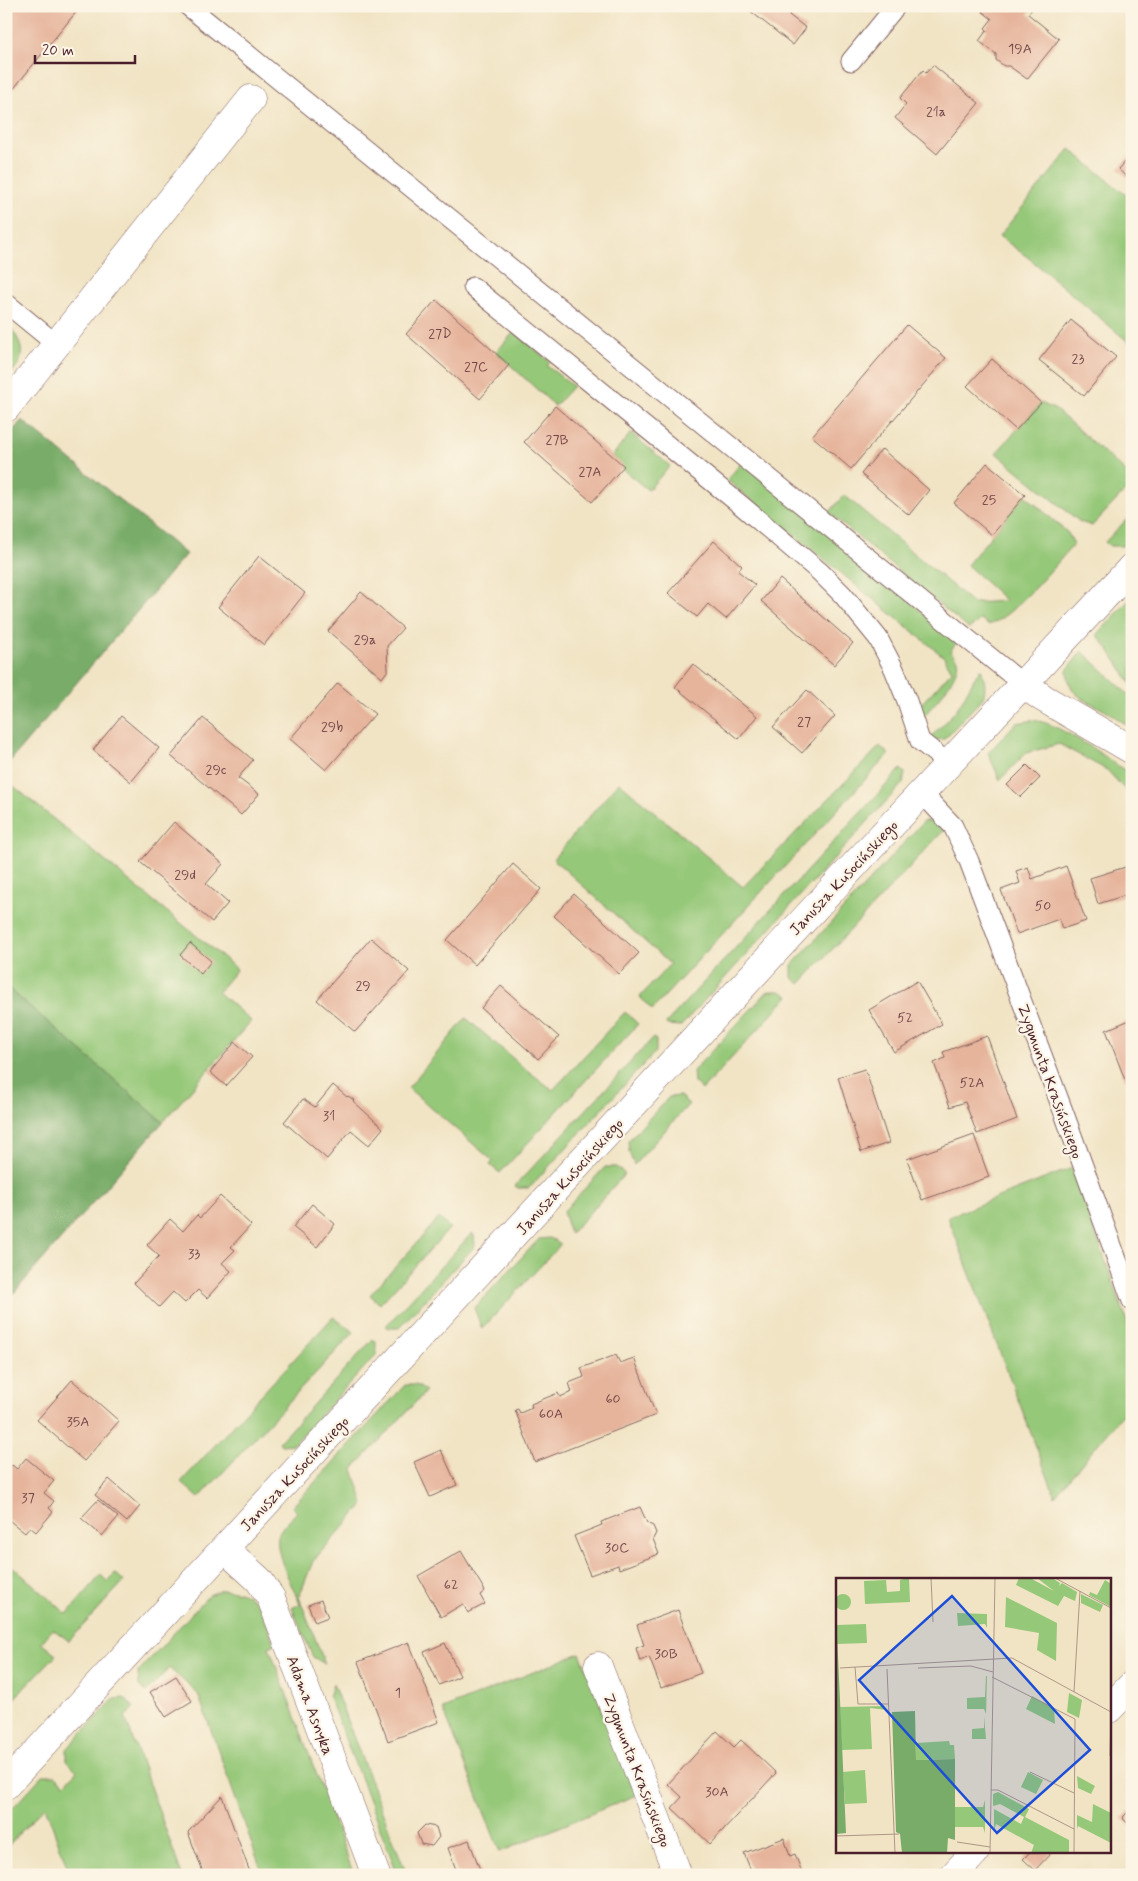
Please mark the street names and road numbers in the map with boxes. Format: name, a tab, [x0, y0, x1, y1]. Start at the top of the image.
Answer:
street label: Janusza Kusocińskiego	[785, 816, 904, 941]
street label: Zygmunta Krasińskiego	[1011, 1001, 1087, 1162]
street label: Janusza Kusocińskiego	[512, 1114, 629, 1241]
street label: Janusza Kusocińskiego	[236, 1412, 355, 1537]
street label: Adama Asnyka	[281, 1653, 338, 1758]
street label: Zygmunta Krasińskiego	[597, 1691, 676, 1851]

